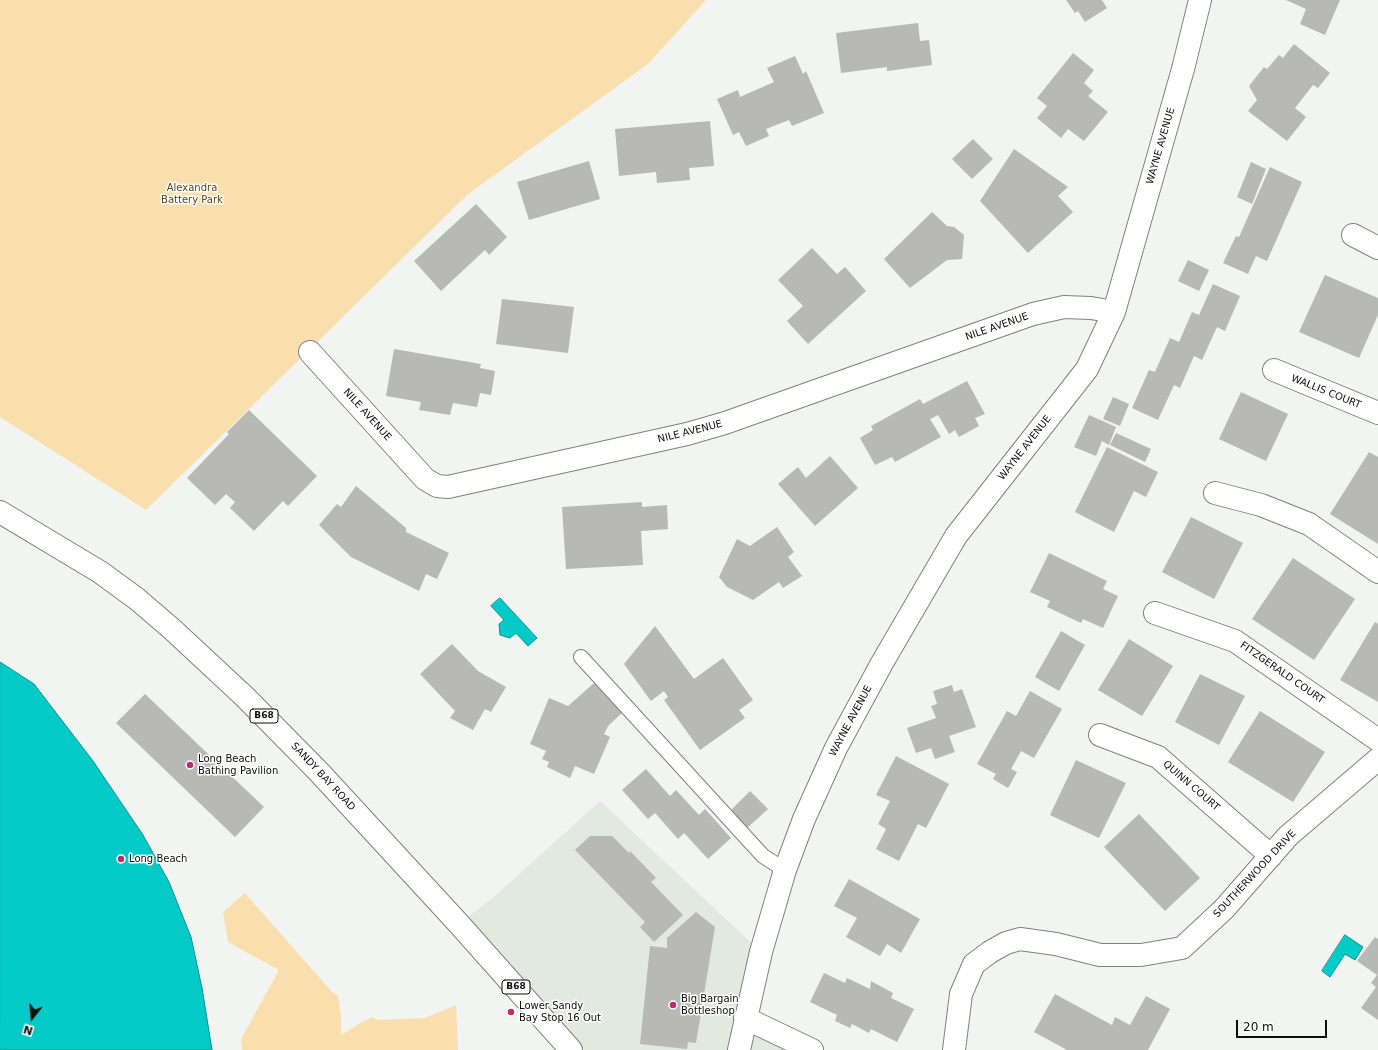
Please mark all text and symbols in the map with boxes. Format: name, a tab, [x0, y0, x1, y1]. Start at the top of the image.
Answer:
street label: WAYNE AVENUE	[1144, 106, 1178, 186]
park label: Alexandra Battery Park	[161, 182, 223, 206]
street label: NILE AVENUE	[964, 311, 1030, 343]
street label: WALLIS COURT	[1289, 373, 1363, 411]
street label: NILE AVENUE	[340, 386, 394, 444]
street label: WAYNE AVENUE	[996, 413, 1054, 483]
street label: NILE AVENUE	[657, 418, 723, 446]
street label: FITZGERALD COURT	[1238, 639, 1326, 707]
street label: WAYNE AVENUE	[827, 683, 875, 759]
road number: B68	[250, 709, 278, 723]
street label: SANDY BAY ROAD	[288, 740, 358, 814]
place label: Long Beach Bathing Pavilion	[198, 753, 278, 776]
street label: QUINN COURT	[1160, 758, 1222, 814]
marker: Long Beach Bathing Pavilion	[185, 760, 195, 770]
street label: SOUTHERWOOD DRIVE	[1211, 828, 1299, 920]
place label: Long Beach	[129, 853, 187, 865]
marker: Long Beach	[116, 854, 126, 864]
road number: B68	[502, 980, 530, 994]
place label: Big Bargain Bottleshop	[681, 993, 739, 1016]
north arrow	[12, 998, 52, 1038]
place label: Lower Sandy Bay Stop 16 Out	[519, 1000, 601, 1024]
marker: Big Bargain Bottleshop	[668, 1000, 678, 1010]
marker: Lower Sandy Bay Stop 16 Out	[506, 1007, 516, 1017]
scale bar	[1238, 1012, 1329, 1038]
text: 20 m	[1243, 1020, 1274, 1034]
text: N	[22, 1022, 35, 1038]

